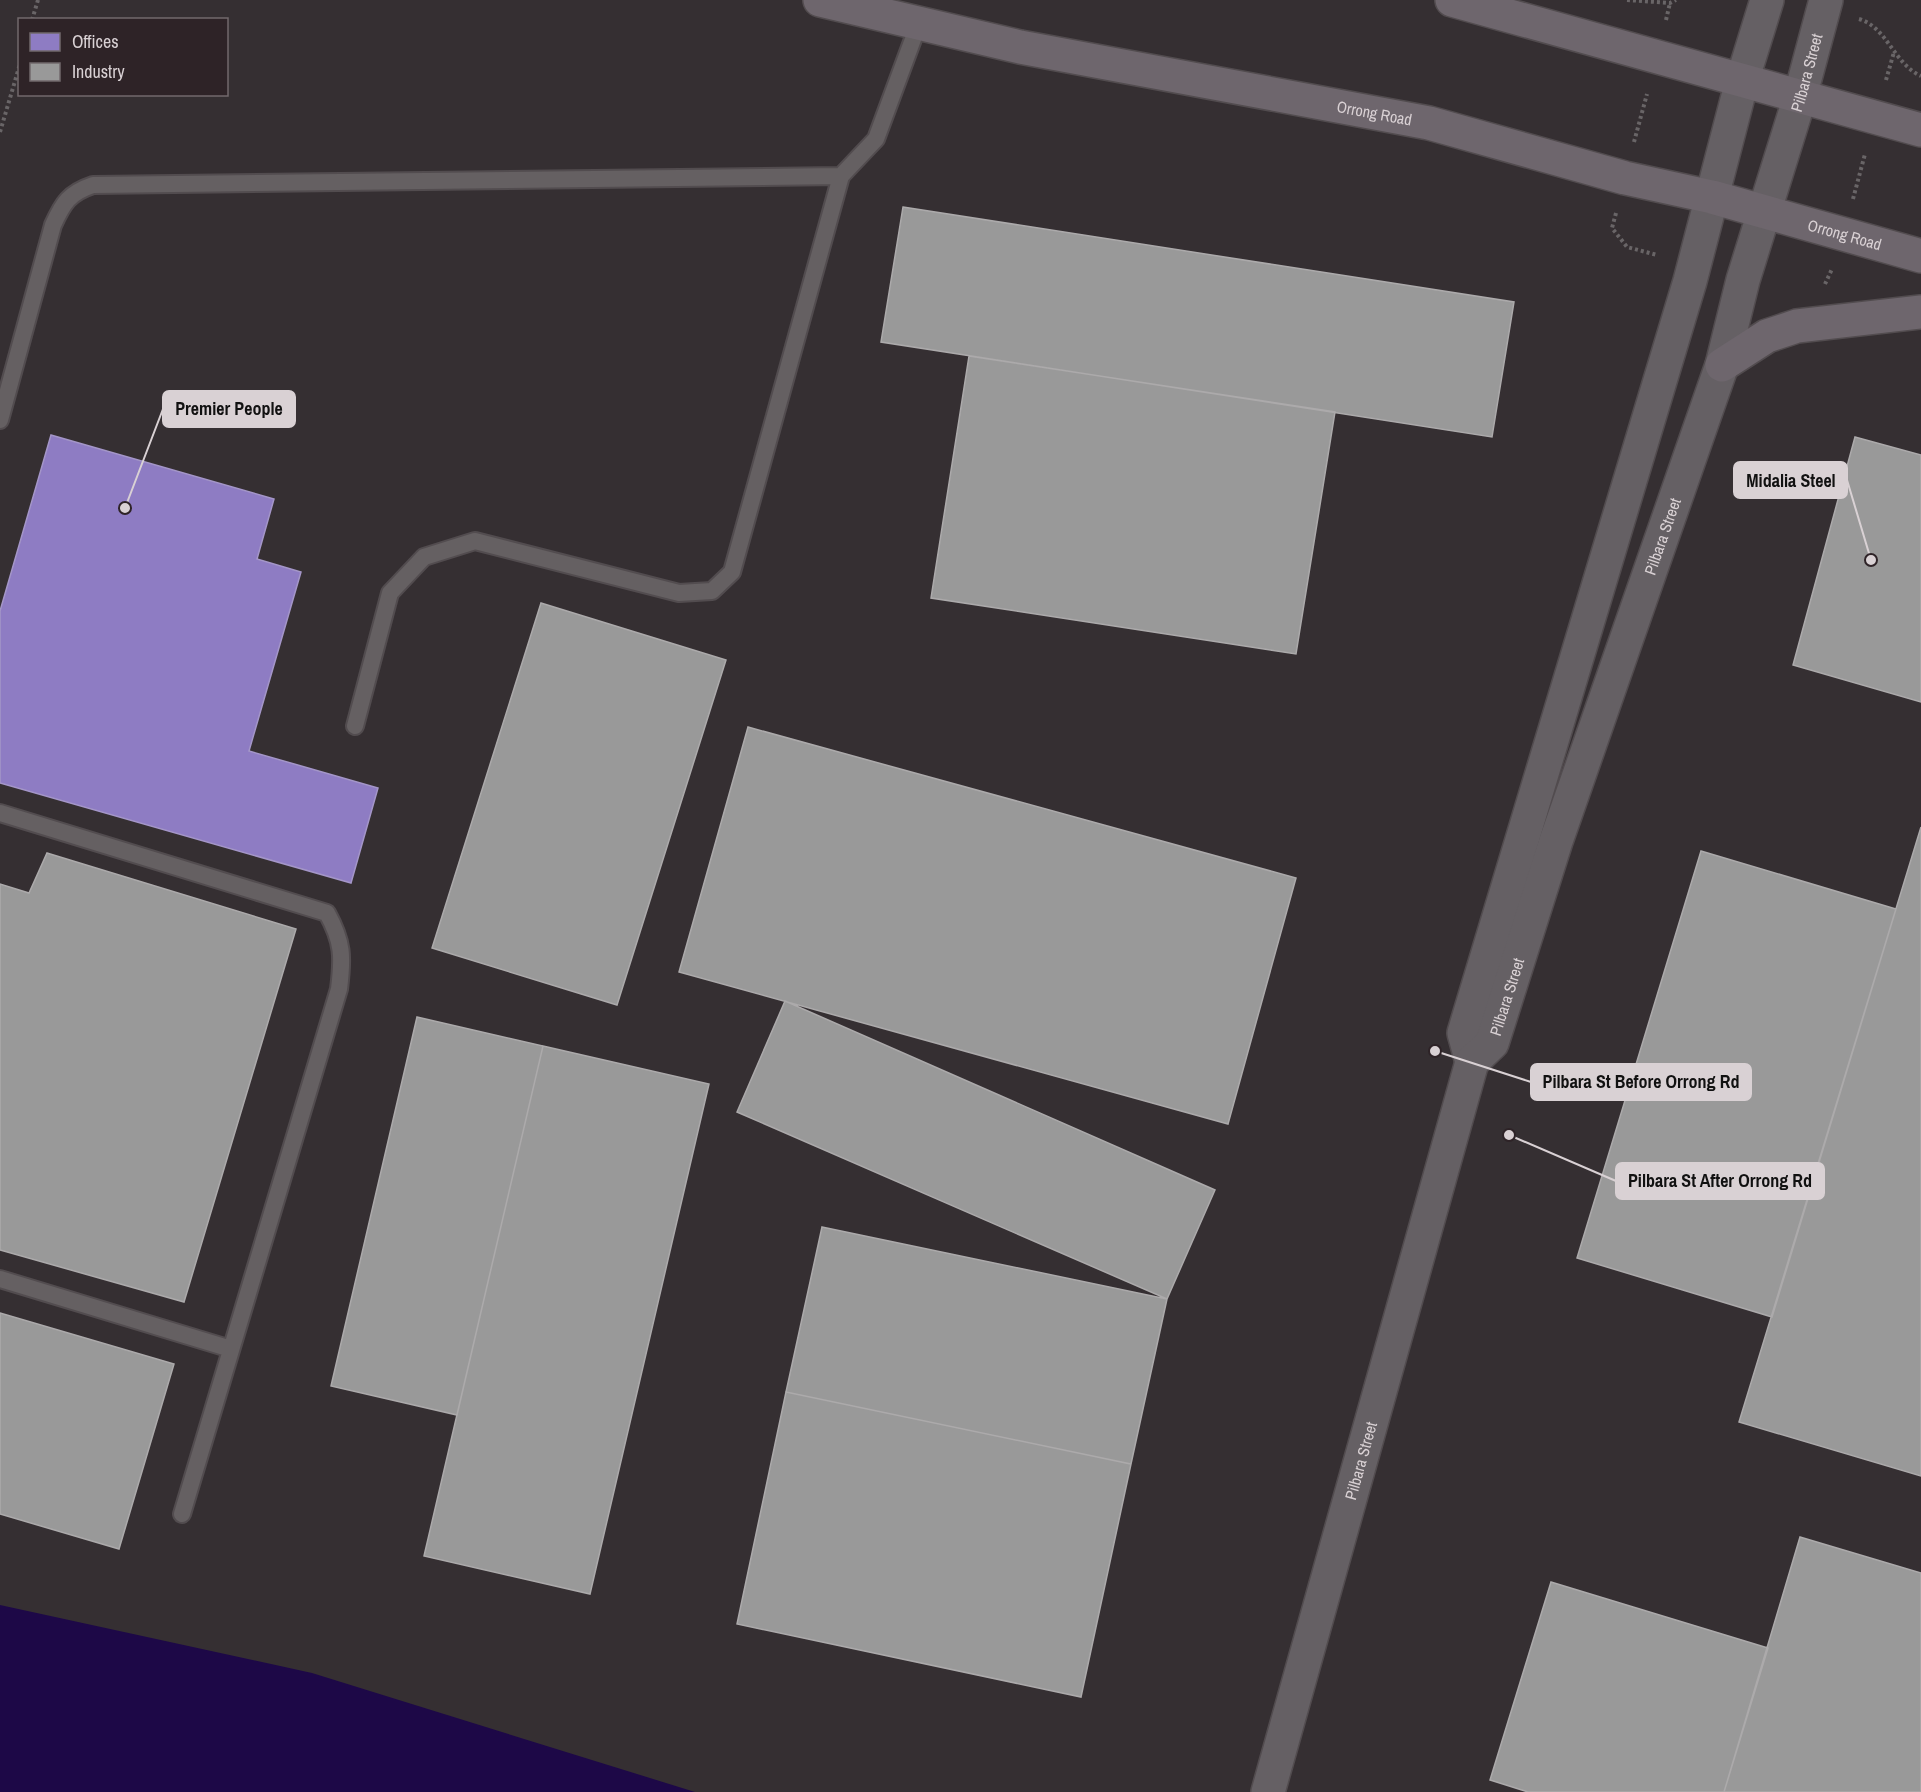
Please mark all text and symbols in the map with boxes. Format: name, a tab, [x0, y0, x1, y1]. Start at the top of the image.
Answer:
legend	[18, 18, 228, 96]
text: Offices	[72, 29, 119, 54]
street label: Pilbara Street	[1785, 31, 1828, 115]
text: Industry	[72, 59, 125, 84]
street label: Orrong Road	[1335, 95, 1414, 131]
street label: Orrong Road	[1805, 214, 1884, 255]
callout: Premier People	[163, 391, 295, 427]
text: Premier People	[175, 396, 283, 421]
callout: Midalia Steel	[1734, 462, 1847, 498]
text: Midalia Steel	[1746, 468, 1836, 493]
street label: Pilbara Street	[1639, 495, 1686, 578]
street label: Pilbara Street	[1484, 955, 1529, 1038]
callout: Pilbara St Before Orrong Rd	[1531, 1064, 1751, 1100]
text: Pilbara St Before Orrong Rd	[1543, 1069, 1739, 1094]
callout: Pilbara St After Orrong Rd	[1616, 1163, 1824, 1199]
text: Pilbara St After Orrong Rd	[1628, 1168, 1812, 1193]
street label: Pilbara Street	[1339, 1419, 1382, 1502]

